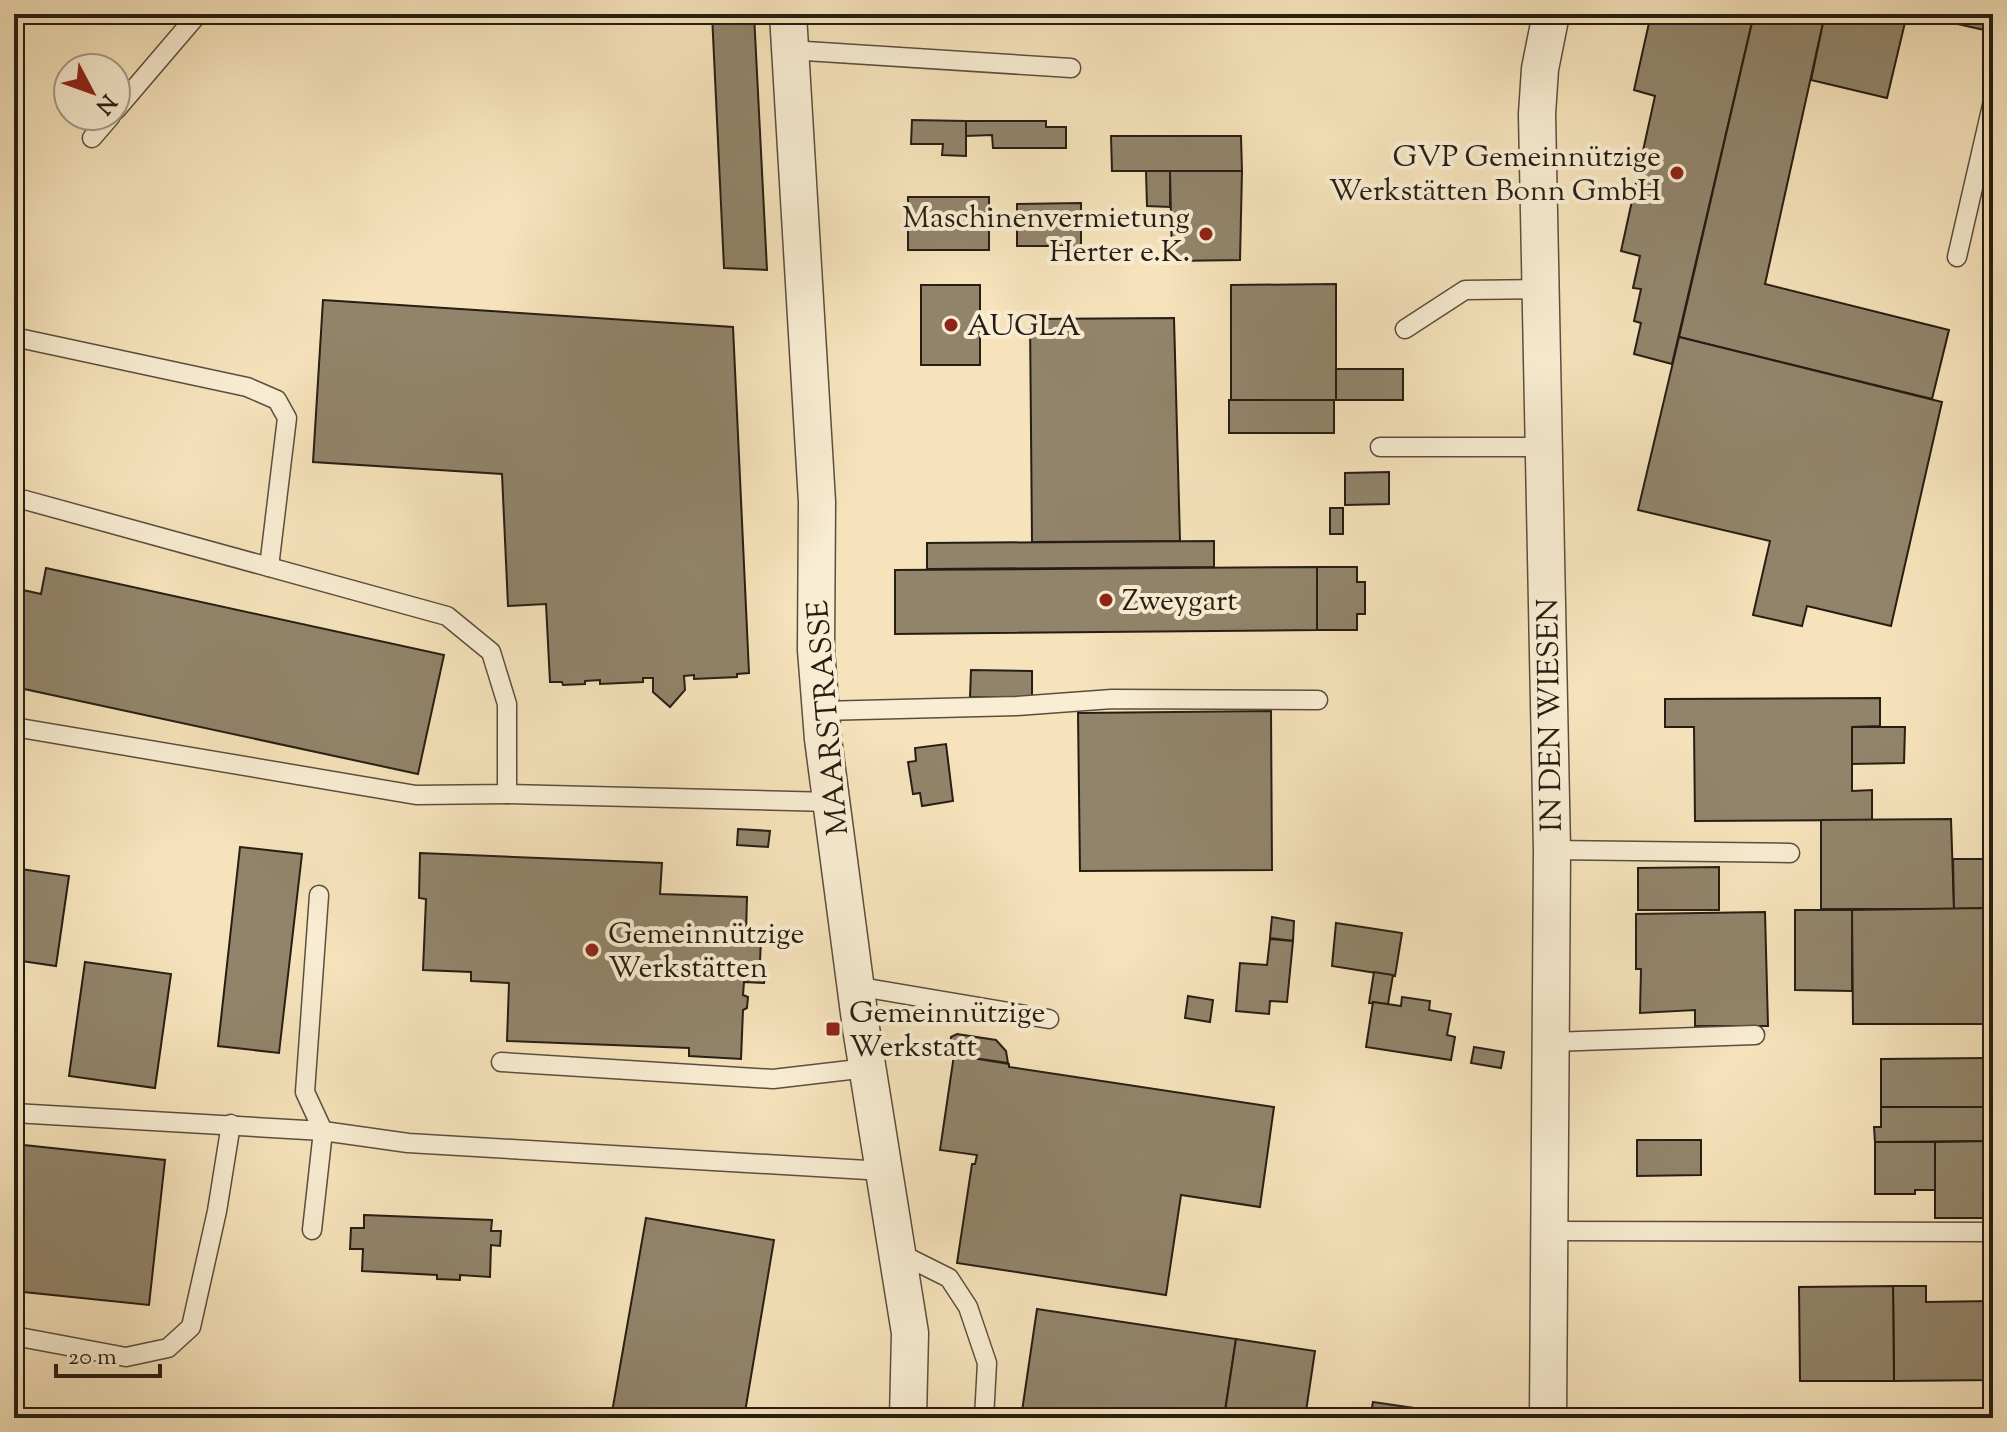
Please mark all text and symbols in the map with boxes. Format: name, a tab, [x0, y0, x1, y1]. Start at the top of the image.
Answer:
north arrow	[52, 52, 132, 132]
text: N	[87, 86, 123, 121]
place label: GVP Gemeinnützige Werkstätten Bonn GmbH	[1329, 137, 1661, 214]
marker: GVP Gemeinnützige Werkstätten Bonn GmbH	[1668, 164, 1686, 182]
place label: Maschinenvermietung Herter e.K.	[902, 198, 1190, 275]
marker: Maschinenvermietung Herter e.K.	[1197, 225, 1215, 243]
place label: AUGLA	[967, 306, 1081, 349]
marker: AUGLA	[942, 316, 960, 334]
place label: Zweygart	[1122, 581, 1237, 624]
marker: Zweygart	[1097, 591, 1115, 609]
street label: IN DEN WIESEN	[1528, 598, 1575, 832]
street label: MAARSTRASSE	[798, 599, 861, 837]
place label: Gemeinnützige Werkstätten	[608, 914, 804, 991]
marker: Gemeinnützige Werkstätten	[583, 941, 601, 959]
place label: Gemeinnützige Werkstatt	[849, 993, 1045, 1070]
marker: Gemeinnützige Werkstatt	[824, 1020, 842, 1038]
scale bar	[56, 1328, 160, 1378]
text: 20 m	[68, 1341, 117, 1375]

